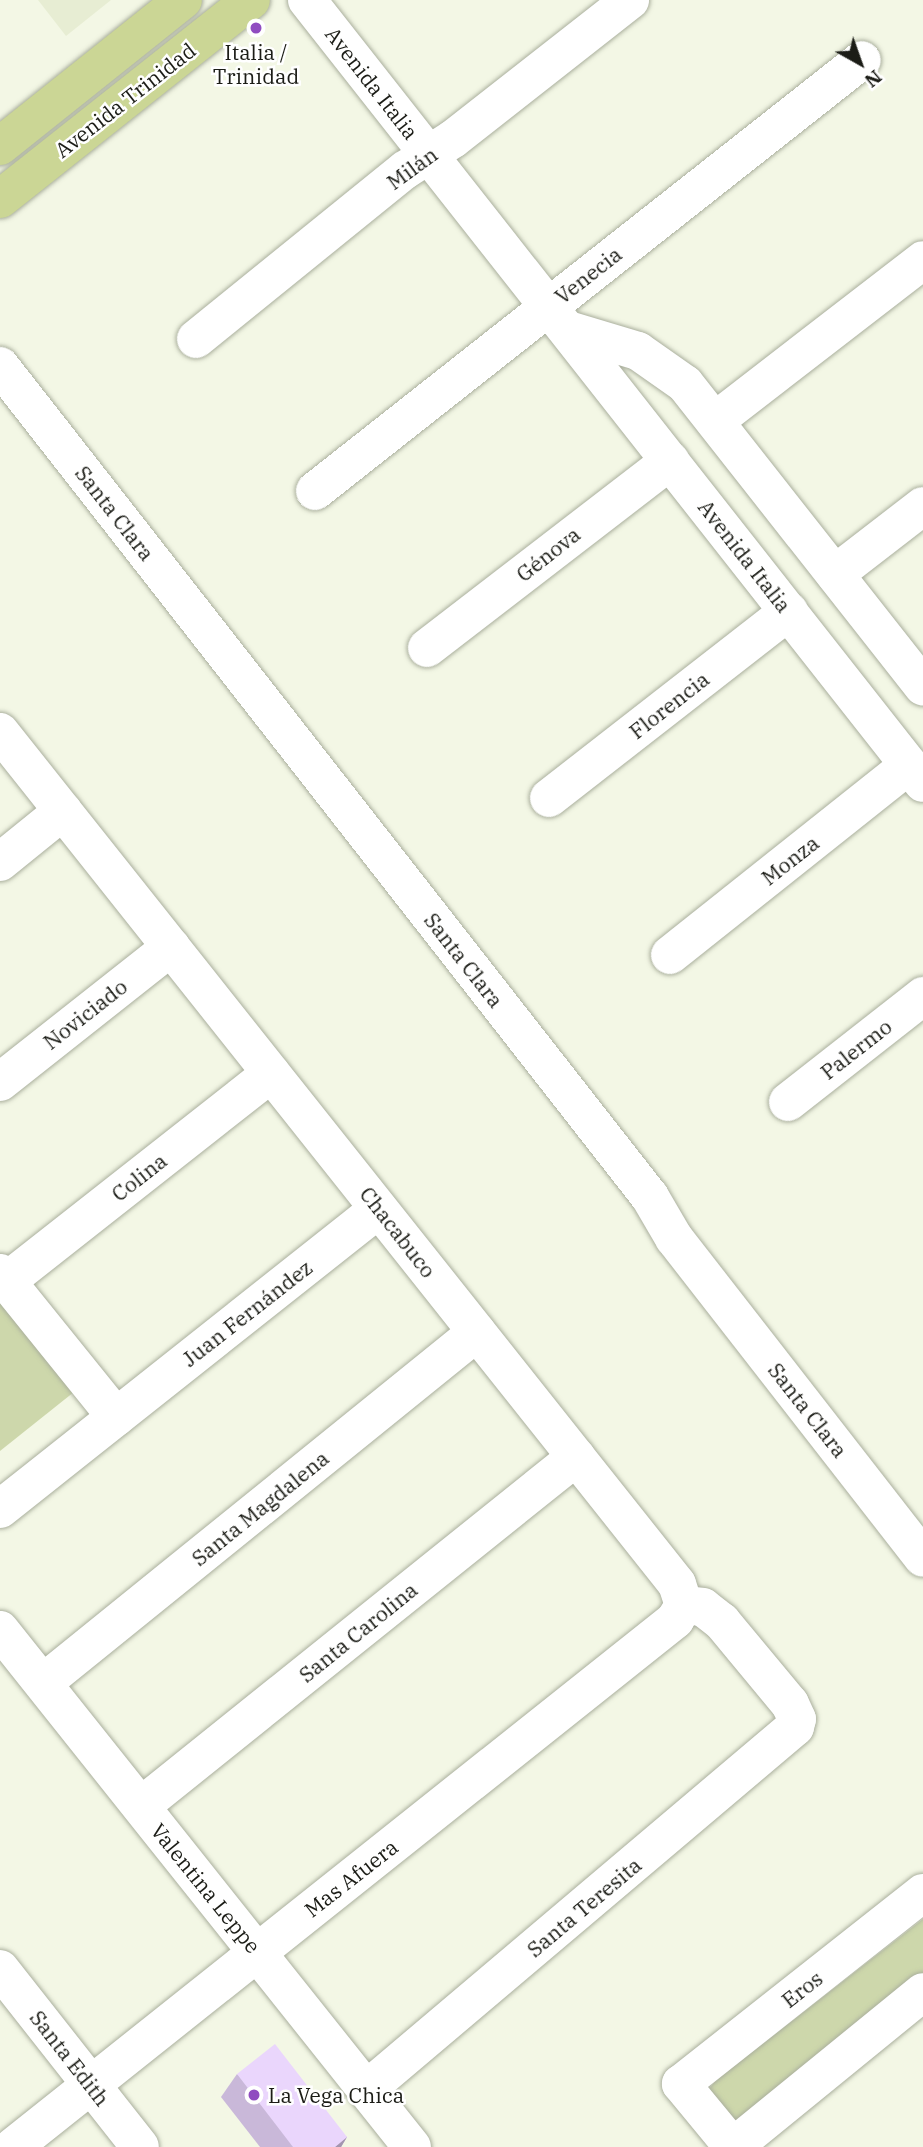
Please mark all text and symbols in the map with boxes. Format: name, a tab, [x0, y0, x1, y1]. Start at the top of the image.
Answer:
marker: Italia / Trinidad	[248, 20, 264, 36]
street label: Avenida Italia	[320, 22, 424, 144]
north arrow	[825, 28, 895, 98]
street label: Avenida Trinidad	[50, 37, 200, 163]
place label: Italia / Trinidad	[213, 39, 299, 89]
text: N	[860, 65, 887, 93]
street label: Milán	[382, 141, 442, 195]
street label: Venecia	[550, 241, 626, 309]
street label: Santa Clara	[70, 461, 160, 565]
street label: Avenida Italia	[693, 495, 797, 617]
street label: Génova	[511, 521, 585, 587]
street label: Florencia	[624, 666, 714, 744]
street label: Monza	[756, 830, 824, 890]
street label: Santa Clara	[419, 908, 509, 1012]
street label: Noviciado	[38, 974, 132, 1054]
street label: Palermo	[816, 1014, 896, 1084]
street label: Colina	[106, 1148, 172, 1206]
street label: Chacabuco	[355, 1182, 441, 1282]
street label: Juan Fernández	[177, 1254, 317, 1372]
street label: Santa Clara	[763, 1358, 853, 1462]
street label: Santa Magdalena	[187, 1445, 333, 1571]
street label: Santa Carolina	[294, 1577, 422, 1687]
street label: Valentina Leppe	[146, 1818, 266, 1958]
street label: Mas Afuera	[299, 1834, 403, 1922]
street label: Santa Teresita	[522, 1852, 646, 1962]
street label: Eros	[777, 1965, 827, 2013]
street label: Santa Edith	[25, 2005, 115, 2111]
place label: La Vega Chica	[268, 2082, 404, 2108]
marker: La Vega Chica	[246, 2087, 262, 2103]

